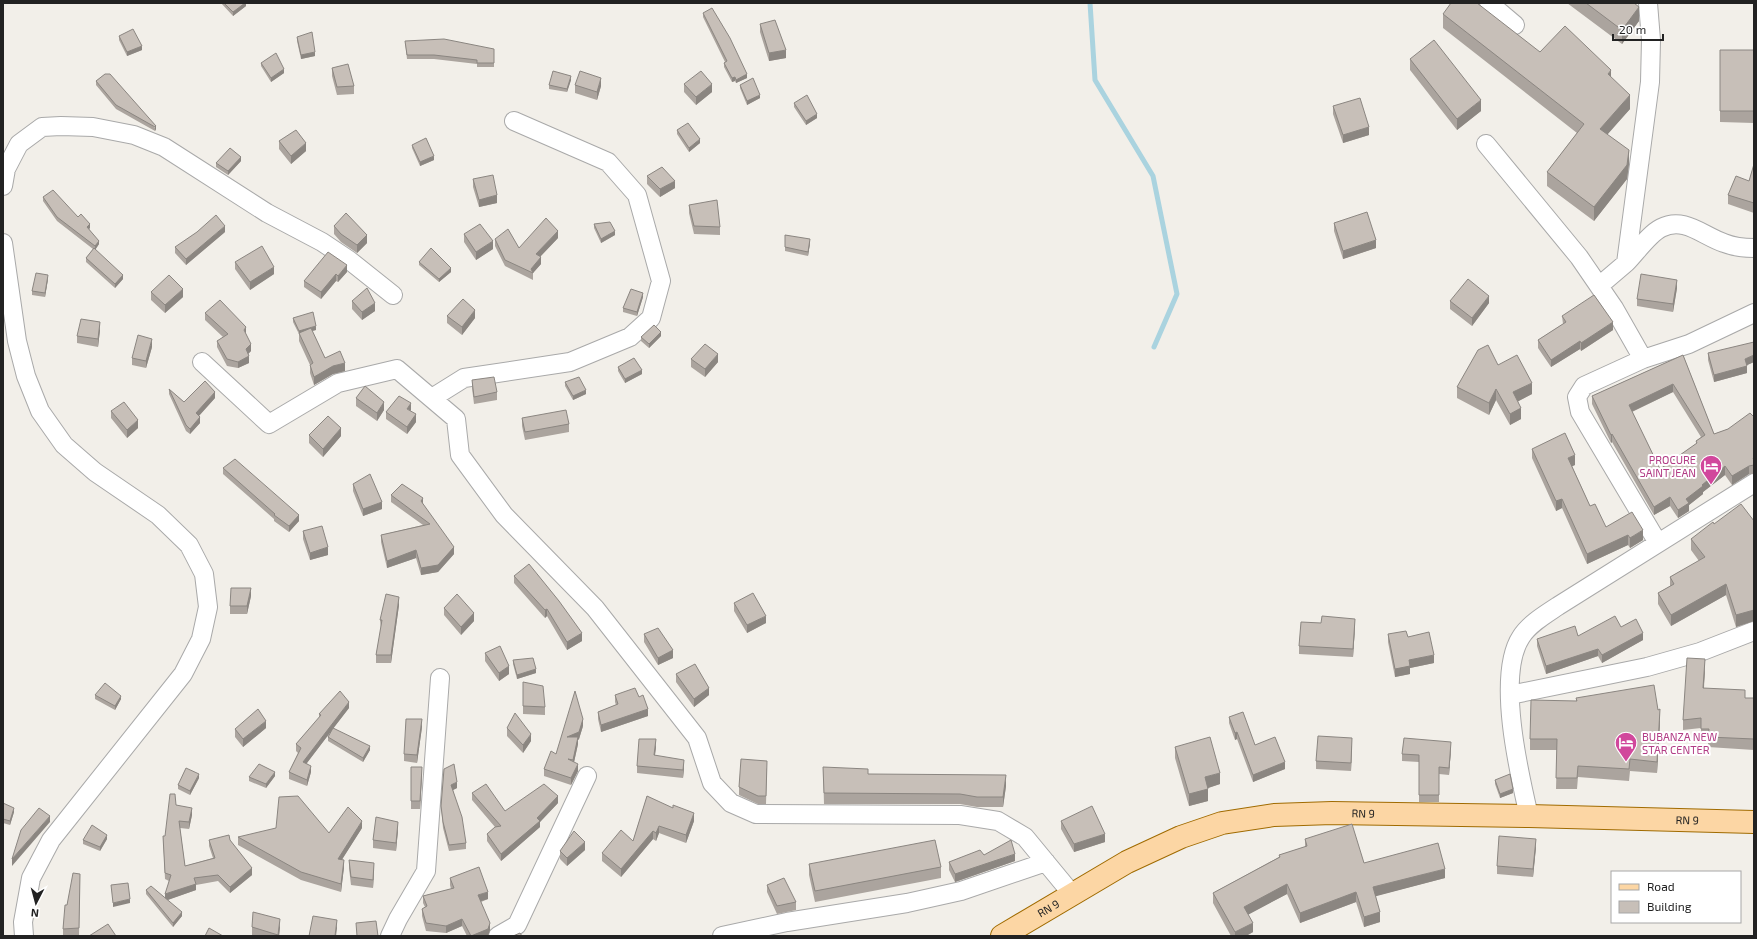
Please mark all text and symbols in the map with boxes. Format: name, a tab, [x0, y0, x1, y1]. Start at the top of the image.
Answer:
scale bar	[1613, 16, 1663, 42]
text: 20 m	[1619, 22, 1646, 36]
place label: PROCURE SAINT JEAN	[1639, 453, 1696, 479]
hotel icon: PROCURE SAINT JEAN	[1698, 453, 1724, 486]
hotel icon: BUBANZA NEW STAR CENTER	[1613, 730, 1639, 763]
place label: BUBANZA NEW STAR CENTER	[1642, 730, 1718, 756]
street label: RN 9	[1352, 806, 1375, 820]
street label: RN 9	[1675, 813, 1699, 827]
legend	[1611, 871, 1741, 923]
text: Road	[1647, 879, 1675, 893]
north arrow	[16, 883, 56, 923]
street label: RN 9	[1035, 897, 1062, 920]
text: Building	[1647, 899, 1692, 913]
text: N	[30, 907, 40, 920]

